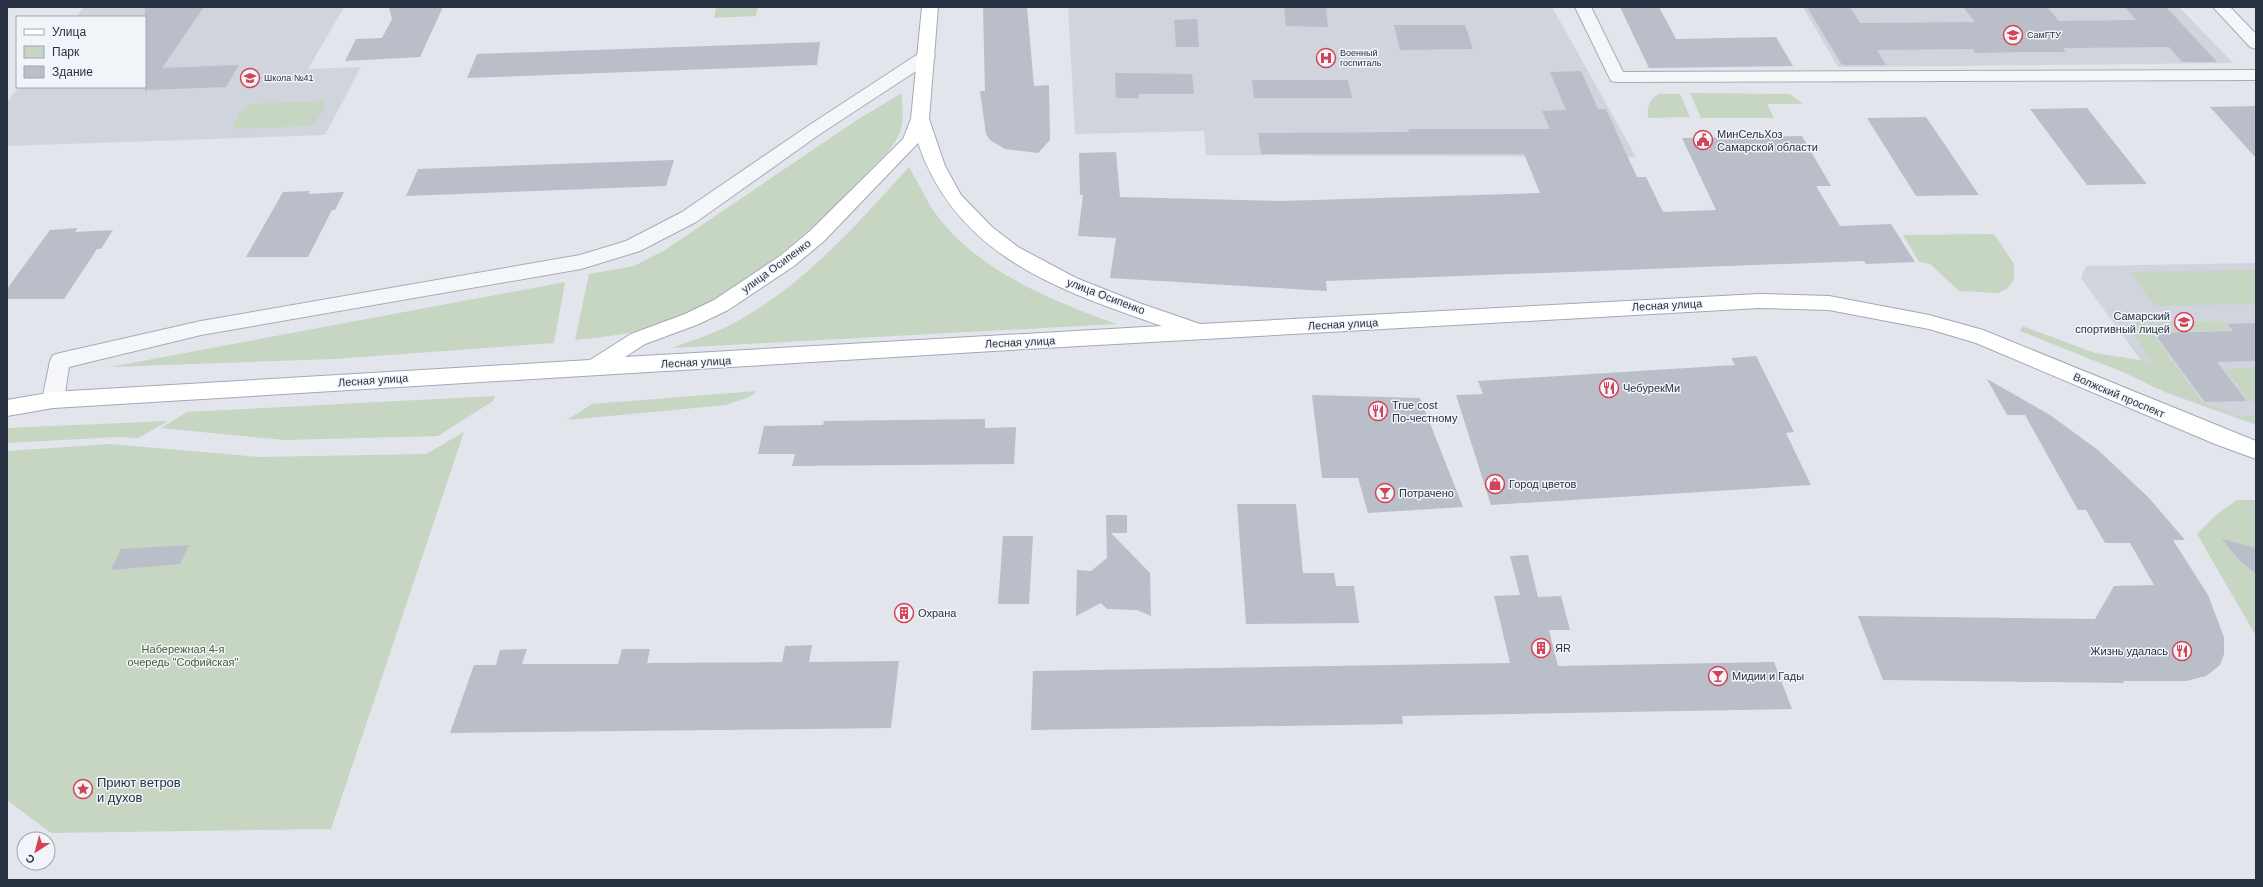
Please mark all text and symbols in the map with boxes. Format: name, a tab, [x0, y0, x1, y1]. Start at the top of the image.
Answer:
legend	[16, 16, 146, 88]
school or university icon: СамГТУ	[2002, 24, 2024, 46]
text: Улица	[52, 25, 86, 39]
place label: СамГТУ	[2027, 30, 2061, 40]
text: Парк	[52, 45, 80, 59]
hospital icon: Военный госпиталь	[1315, 47, 1337, 69]
place label: Военный госпиталь	[1340, 48, 1382, 68]
text: Здание	[52, 65, 93, 79]
school or university icon: Школа №41	[239, 67, 261, 89]
place label: Школа №41	[264, 73, 314, 83]
place label: МинСельХоз Самарской области	[1717, 128, 1818, 153]
public building icon: МинСельХоз Самарской области	[1692, 129, 1714, 151]
street label: улица Осипенко	[739, 237, 813, 295]
street label: улица Осипенко	[1065, 276, 1147, 316]
street label: Лесная улица	[1632, 297, 1703, 313]
place label: Самарский спортивный лицей	[2075, 310, 2170, 335]
school or university icon: Самарский спортивный лицей	[2173, 311, 2195, 333]
street label: Лесная улица	[1308, 316, 1379, 332]
street label: Лесная улица	[985, 334, 1056, 350]
street label: Лесная улица	[661, 354, 732, 370]
street label: Волжский проспект	[2071, 370, 2167, 420]
street label: Лесная улица	[338, 372, 409, 388]
restaurant icon: ЧебурекМи	[1598, 377, 1620, 399]
place label: ЧебурекМи	[1623, 382, 1680, 394]
place label: True cost По-честному	[1392, 399, 1458, 424]
restaurant icon: True cost По-честному	[1367, 400, 1389, 422]
shop icon: Город цветов	[1484, 473, 1506, 495]
place label: Город цветов	[1509, 478, 1577, 490]
bar icon: Потрачено	[1374, 482, 1396, 504]
place label: Потрачено	[1399, 487, 1454, 499]
building icon: Охрана	[893, 602, 915, 624]
place label: Охрана	[918, 607, 957, 619]
building icon: ЯR	[1530, 637, 1552, 659]
restaurant icon: Жизнь удалась	[2171, 640, 2193, 662]
place label: ЯR	[1555, 642, 1571, 654]
park label: Набережная 4-я очередь "Софийская"	[128, 643, 238, 668]
place label: Жизнь удалась	[2090, 645, 2168, 657]
bar icon: Мидии и Гады	[1707, 665, 1729, 687]
place label: Мидии и Гады	[1732, 670, 1804, 682]
place label: Приют ветров и духов	[97, 775, 181, 805]
place icon: Приют ветров и духов	[72, 778, 94, 800]
north arrow	[16, 831, 56, 871]
text: С	[23, 852, 37, 866]

